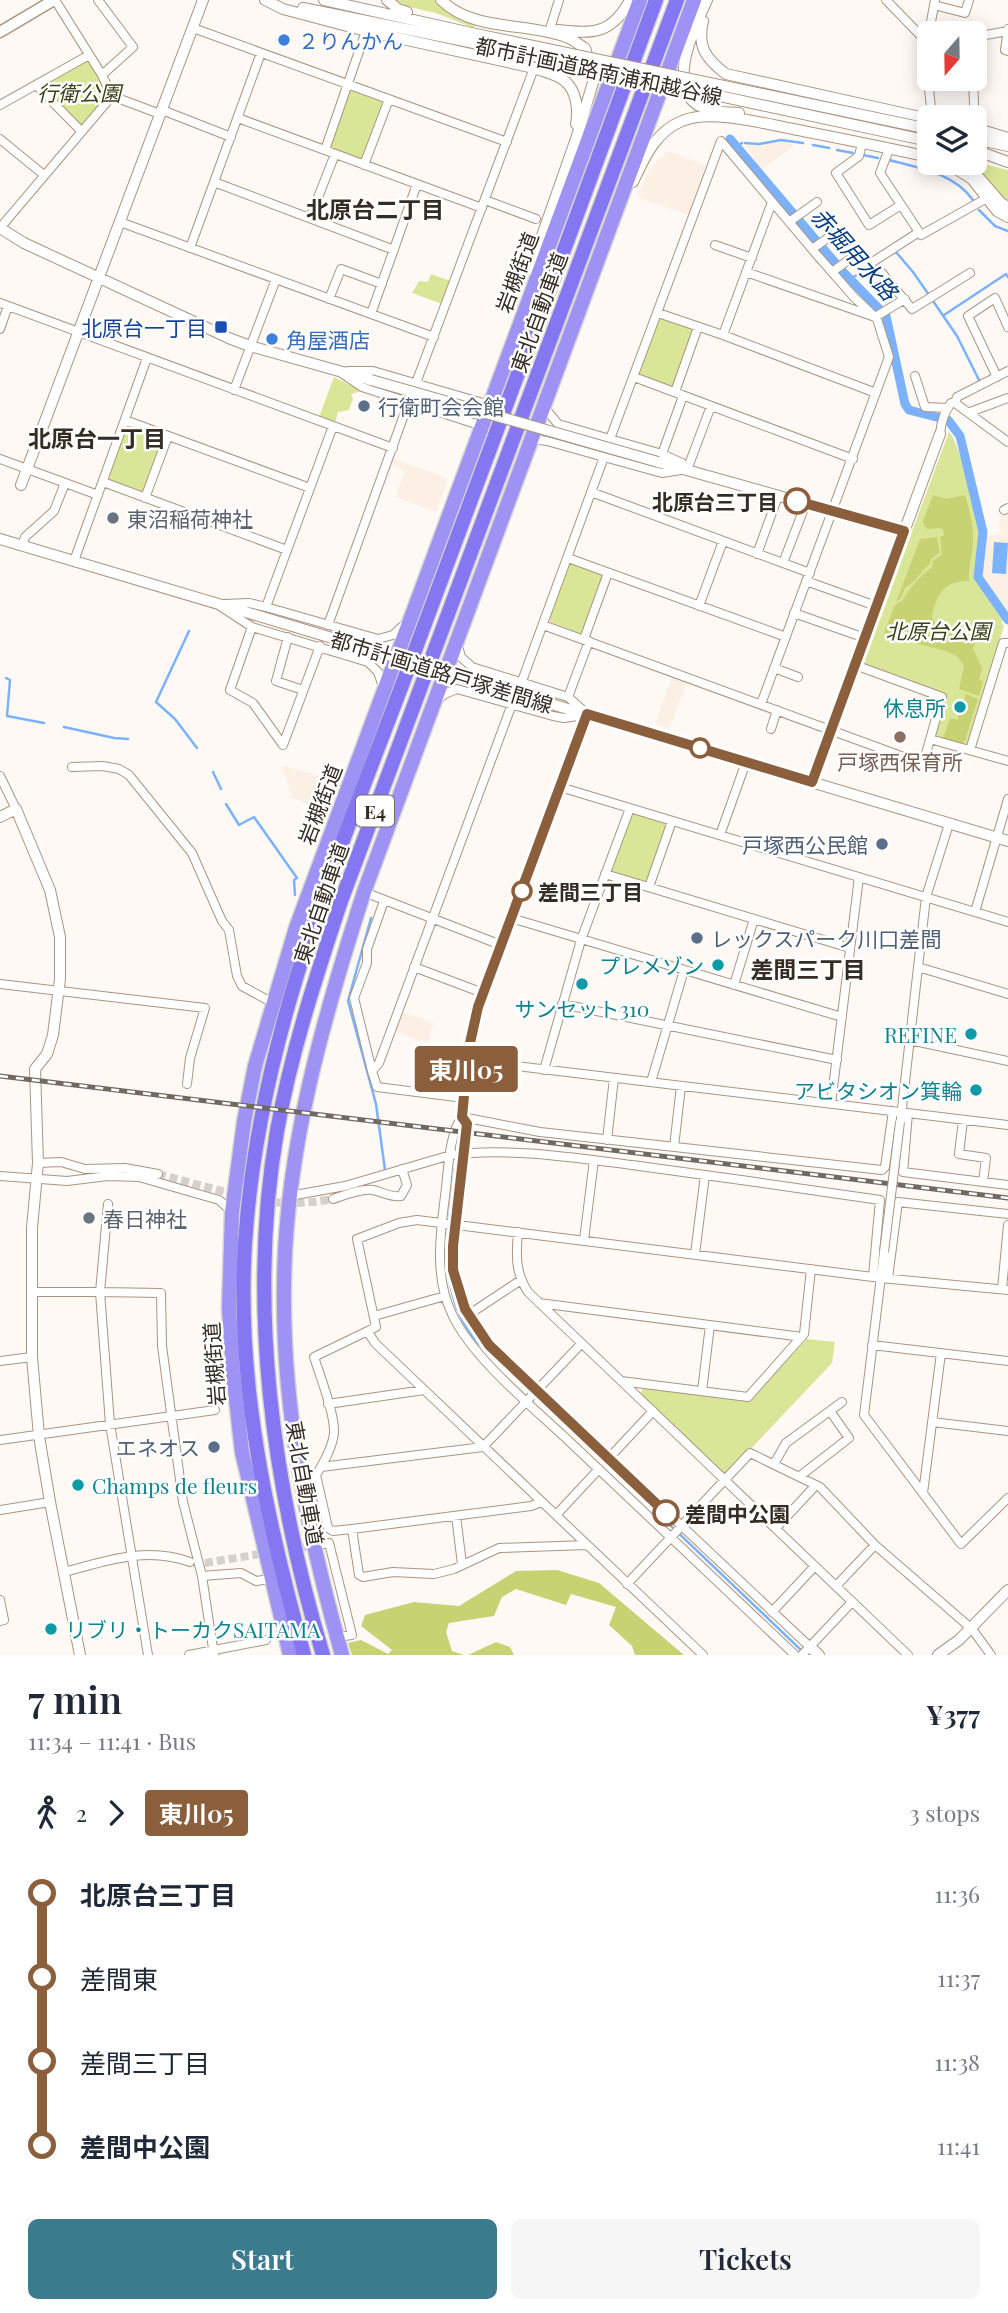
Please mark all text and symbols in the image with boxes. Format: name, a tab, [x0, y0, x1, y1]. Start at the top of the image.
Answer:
north arrow	[917, 21, 987, 91]
map controls	[917, 21, 987, 175]
place label: ２りんかん	[298, 26, 403, 54]
street label: 都市計画道路南浦和越谷線	[473, 30, 725, 110]
marker: ２りんかん	[276, 32, 292, 48]
park label: 行衛公園	[37, 78, 124, 106]
button: layers	[917, 105, 987, 175]
district label: 北原台二丁目	[306, 193, 444, 224]
water label: 赤堀用水路	[805, 200, 906, 308]
street label: 岩槻街道	[488, 228, 544, 316]
street label: 東北自動車道	[503, 248, 573, 376]
place label: 北原台一丁目	[81, 313, 207, 341]
marker: 北原台一丁目	[213, 319, 229, 335]
place label: 角屋酒店	[286, 325, 370, 353]
marker: 角屋酒店	[264, 331, 280, 347]
place label: 行衛町会会館	[378, 392, 504, 420]
marker: 行衛町会会館	[356, 398, 372, 414]
district label: 北原台一丁目	[28, 422, 166, 453]
place label: 北原台三丁目	[652, 487, 778, 515]
marker: 北原台三丁目	[784, 488, 810, 514]
place label: 東沼稲荷神社	[127, 504, 253, 532]
marker: 東沼稲荷神社	[105, 510, 121, 526]
park label: 北原台公園	[886, 616, 993, 644]
street label: 都市計画道路戸塚差間線	[327, 624, 557, 718]
place label: 休息所	[883, 693, 946, 721]
marker: 休息所	[952, 699, 968, 715]
marker: 戸塚西保育所	[892, 729, 908, 745]
unlabelled marker	[690, 738, 710, 758]
place label: 戸塚西保育所	[837, 747, 963, 775]
street label: 岩槻街道	[291, 760, 347, 848]
road number: E4	[356, 796, 394, 826]
place label: 戸塚西公民館	[742, 830, 868, 858]
marker: 戸塚西公民館	[874, 836, 890, 852]
street label: 東北自動車道	[286, 839, 354, 967]
place label: 差間三丁目	[538, 877, 643, 905]
marker: 差間三丁目	[512, 881, 532, 901]
place label: レックスパーク川口差間	[711, 924, 941, 952]
marker: レックスパーク川口差間	[689, 930, 705, 946]
place label: プレメゾン	[599, 951, 704, 979]
district label: 差間三丁目	[751, 953, 866, 984]
marker: プレメゾン	[710, 957, 726, 973]
marker: サンセット310	[574, 976, 590, 992]
place label: サンセット310	[515, 994, 649, 1022]
place label: REFINE	[884, 1020, 957, 1048]
marker: REFINE	[963, 1026, 979, 1042]
line badge: 東川05	[417, 1046, 515, 1092]
text: 東川05	[429, 1053, 503, 1085]
place label: アビタシオン箕輪	[794, 1076, 962, 1104]
marker: アビタシオン箕輪	[968, 1082, 984, 1098]
place label: 春日神社	[103, 1204, 187, 1232]
marker: 春日神社	[81, 1210, 97, 1226]
street label: 岩槻街道	[196, 1321, 230, 1407]
street label: 東北自動車道	[281, 1419, 331, 1547]
place label: エネオス	[116, 1433, 200, 1461]
marker: エネオス	[206, 1439, 222, 1455]
place label: Champs de fleurs	[92, 1471, 257, 1499]
marker: Champs de fleurs	[70, 1477, 86, 1493]
place label: 差間中公園	[685, 1499, 790, 1527]
marker: 差間中公園	[653, 1500, 679, 1526]
place label: リブリ・トーカクSAITAMA	[65, 1615, 321, 1643]
marker: リブリ・トーカクSAITAMA	[43, 1621, 59, 1637]
text: 7 min	[28, 1673, 122, 1724]
text: ¥377	[926, 1697, 980, 1732]
text: 11:34 – 11:41 · Bus	[28, 1725, 196, 1756]
icon: walk	[28, 1794, 66, 1832]
icon: forward	[97, 1794, 135, 1832]
text: 2	[76, 1797, 87, 1828]
text: 東川05	[159, 1797, 234, 1829]
text: 3 stops	[909, 1797, 980, 1828]
text: 北原台三丁目	[80, 1877, 236, 1912]
text: 11:36	[935, 1878, 980, 1909]
text: 差間東	[80, 1961, 158, 1996]
text: 11:37	[937, 1962, 980, 1993]
text: 差間三丁目	[80, 2045, 210, 2080]
text: 11:38	[935, 2046, 980, 2077]
text: 差間中公園	[80, 2129, 210, 2164]
text: 11:41	[937, 2130, 980, 2161]
button: Start	[28, 2219, 497, 2299]
button: Tickets	[511, 2219, 980, 2299]

